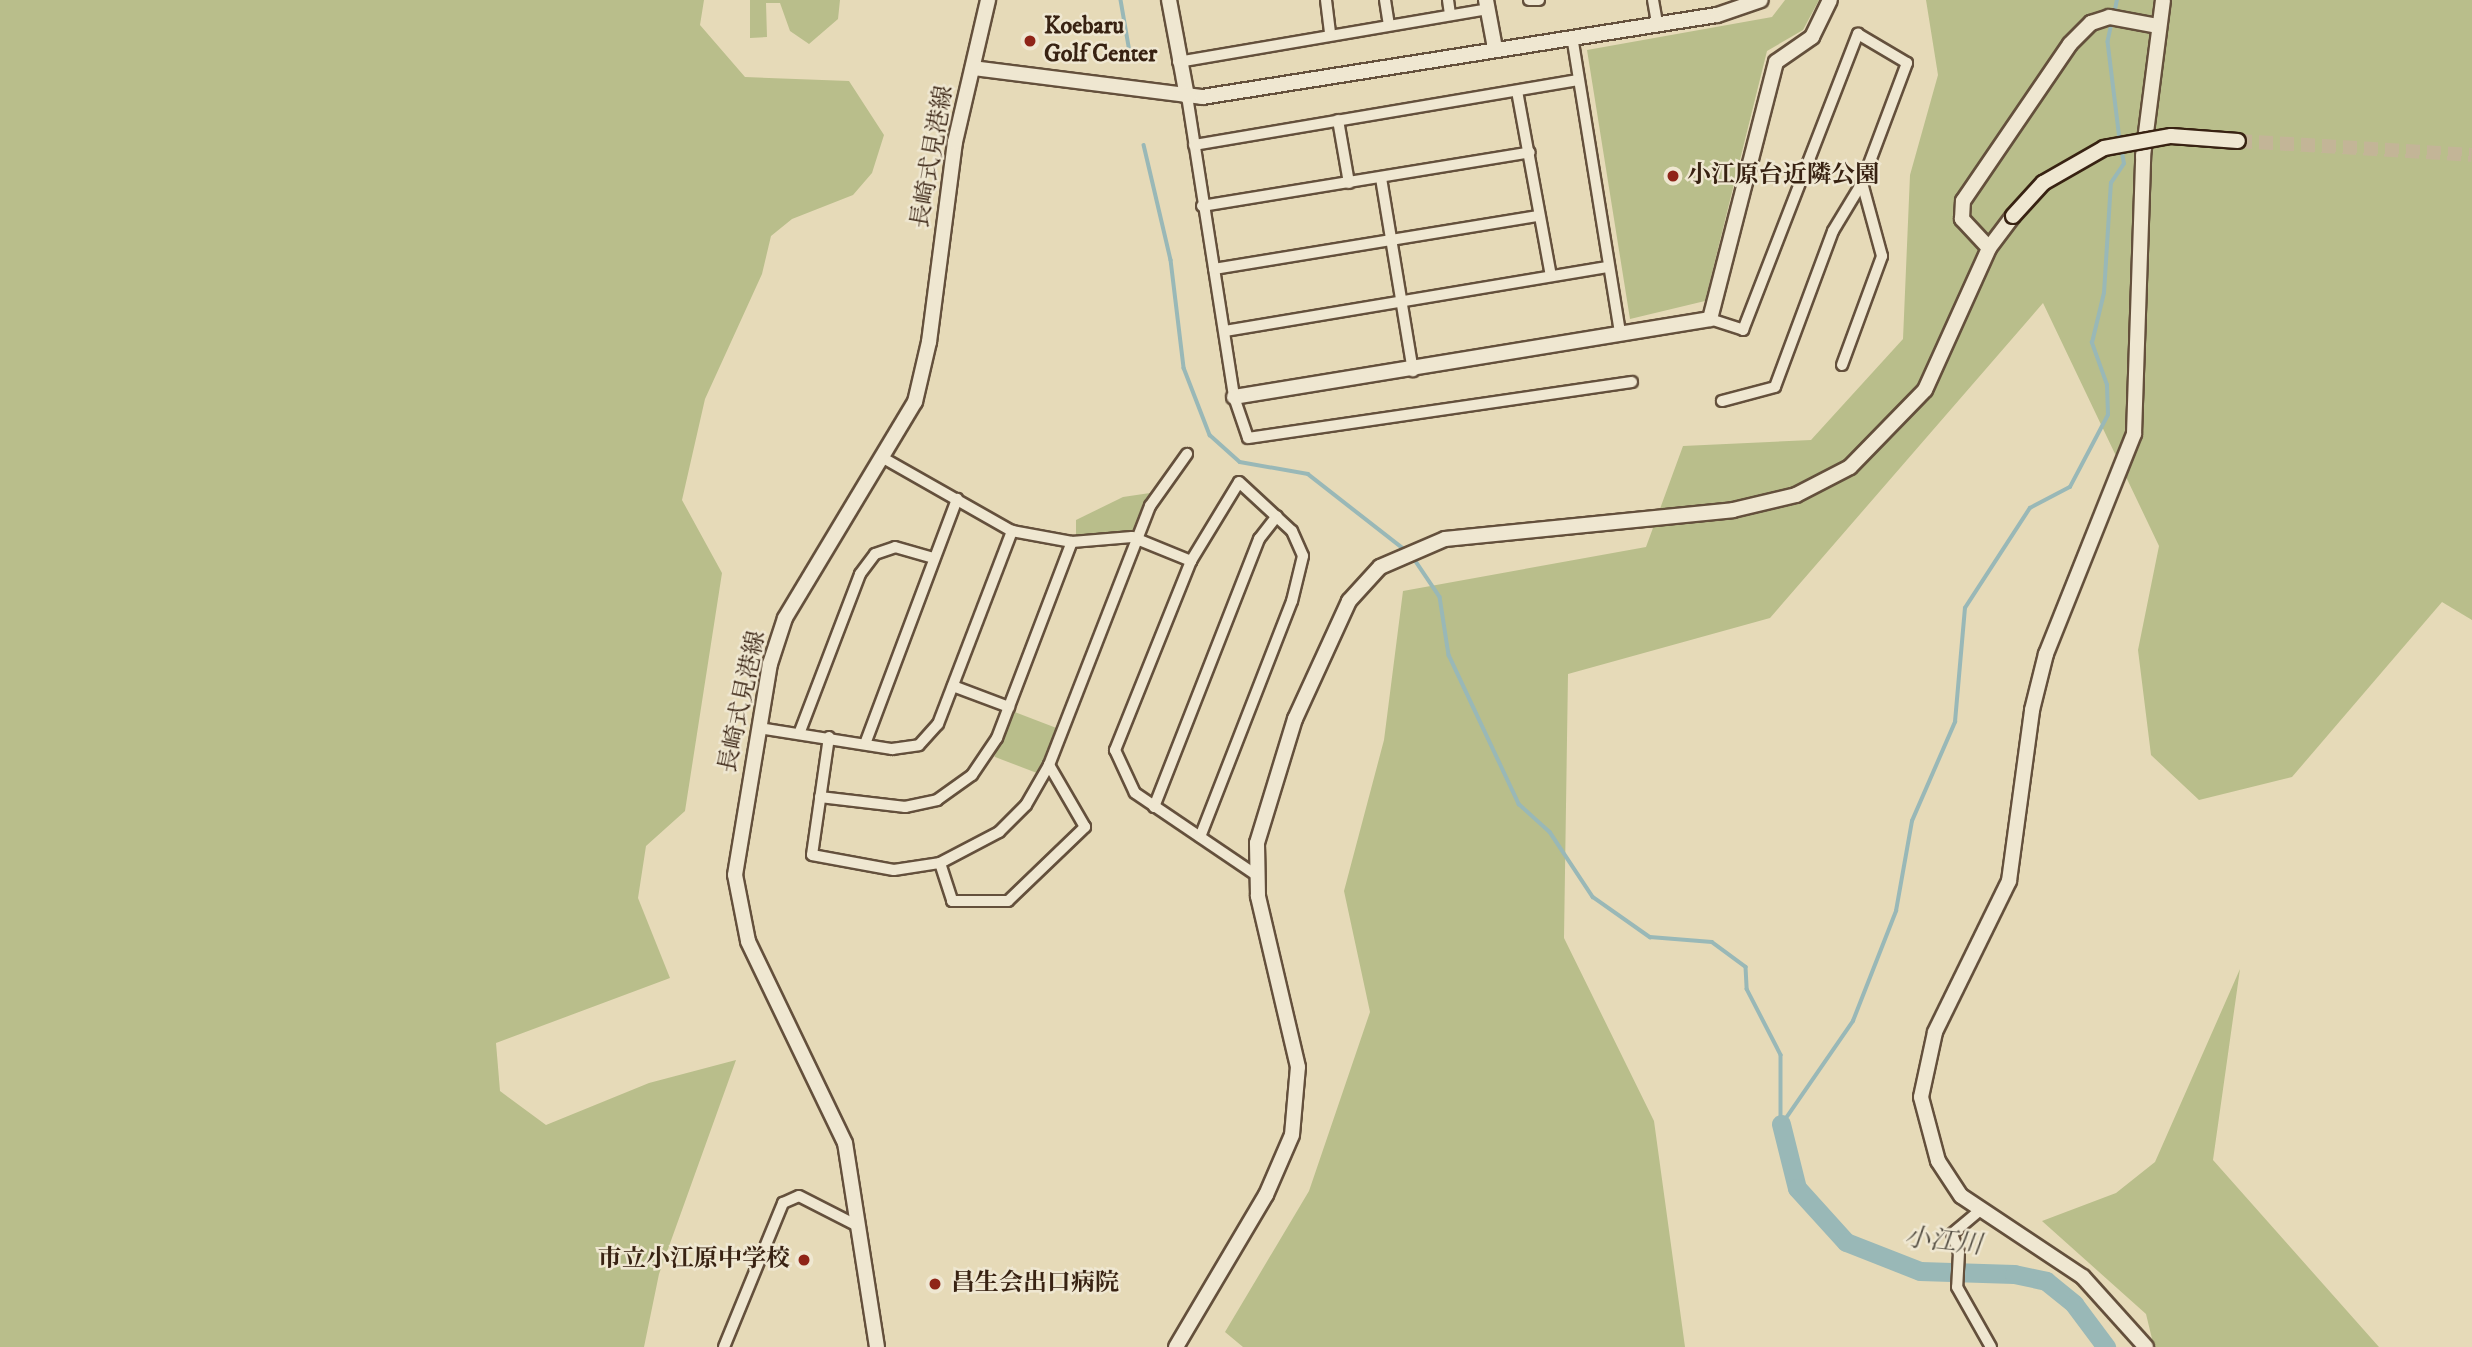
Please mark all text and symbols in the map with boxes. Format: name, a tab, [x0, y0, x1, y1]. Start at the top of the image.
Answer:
place label: Koebaru Golf Center	[1044, 13, 1157, 69]
marker: Koebaru Golf Center	[1022, 33, 1038, 49]
street label: 長崎式見港線	[906, 84, 960, 230]
place label: 小江原台近隣公園	[1687, 162, 1879, 190]
marker: 小江原台近隣公園	[1665, 168, 1681, 184]
street label: 長崎式見港線	[714, 629, 772, 775]
water label: 小江川	[1903, 1222, 1983, 1262]
place label: 市立小江原中学校	[598, 1246, 790, 1274]
marker: 市立小江原中学校	[796, 1252, 812, 1268]
place label: 昌生会出口病院	[951, 1270, 1119, 1298]
marker: 昌生会出口病院	[925, 1274, 945, 1294]

